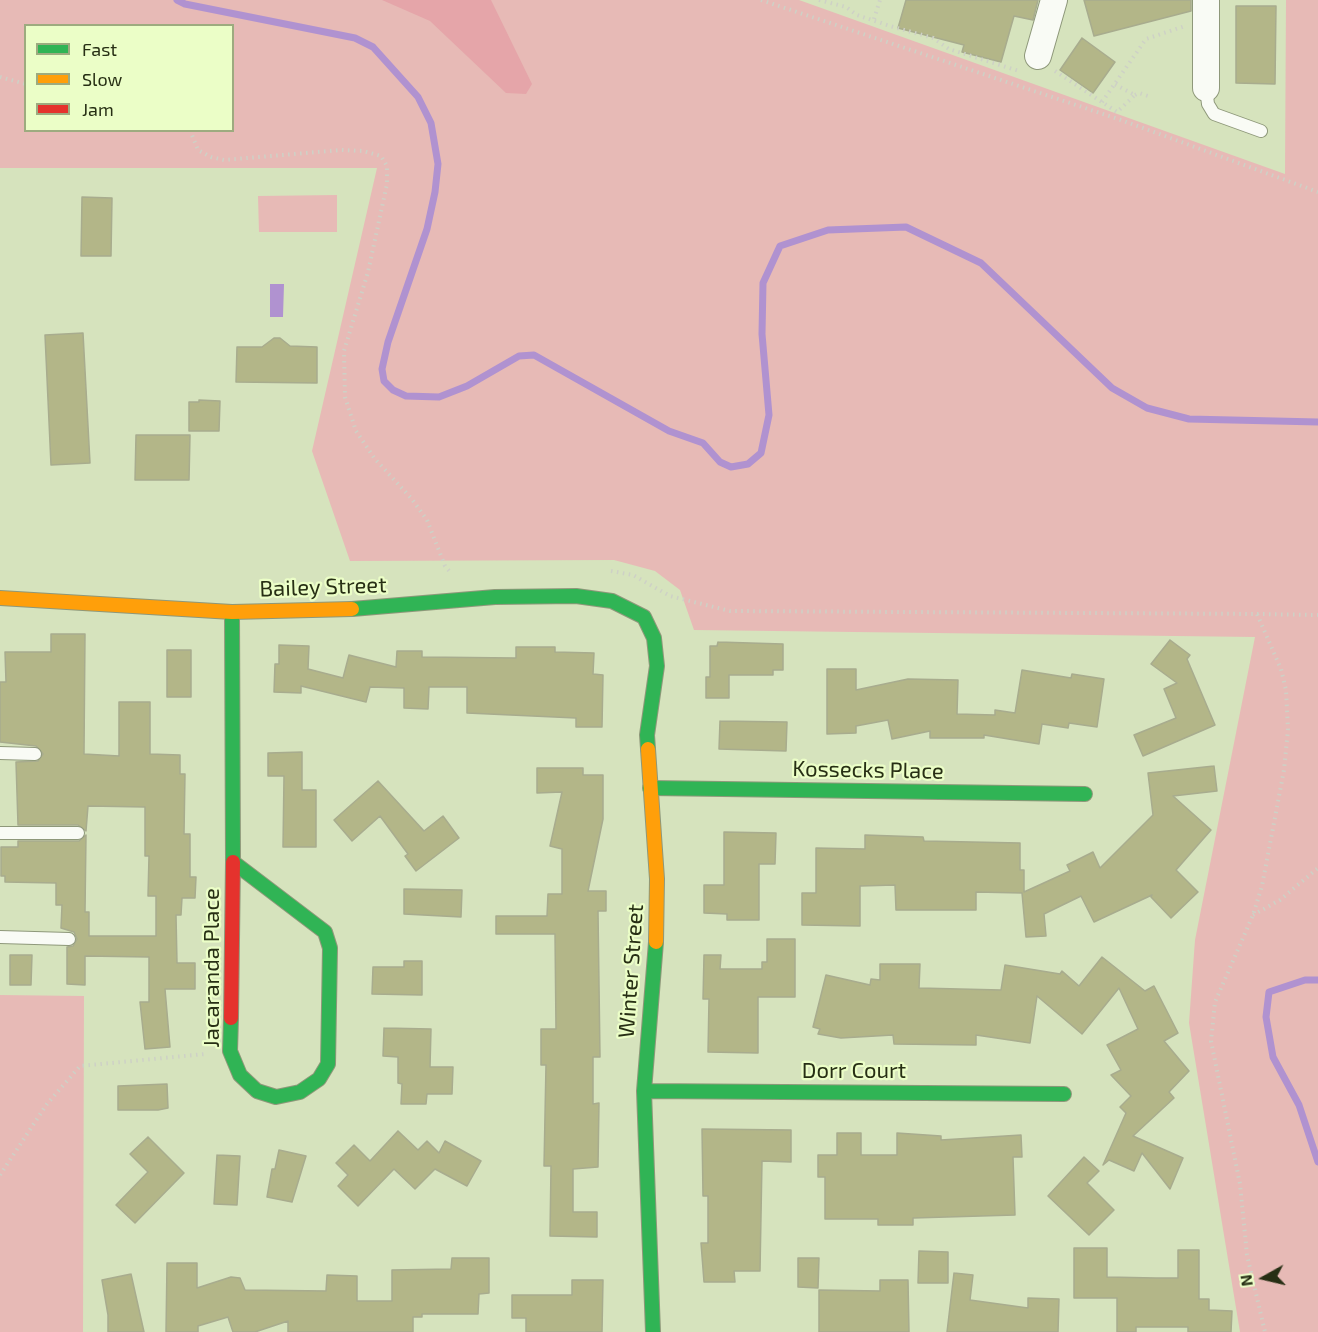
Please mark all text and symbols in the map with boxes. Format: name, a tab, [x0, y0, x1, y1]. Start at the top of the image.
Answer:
legend	[24, 24, 234, 132]
text: Fast	[82, 38, 117, 60]
text: Slow	[82, 68, 122, 90]
text: Jam	[82, 98, 114, 120]
street label: Bailey Street	[259, 572, 387, 602]
street label: Kossecks Place	[792, 755, 944, 785]
street label: Jacaranda Place	[199, 888, 225, 1048]
street label: Winter Street	[613, 903, 649, 1039]
street label: Dorr Court	[802, 1058, 906, 1084]
north arrow	[1234, 1248, 1294, 1308]
text: N	[1235, 1274, 1256, 1288]

